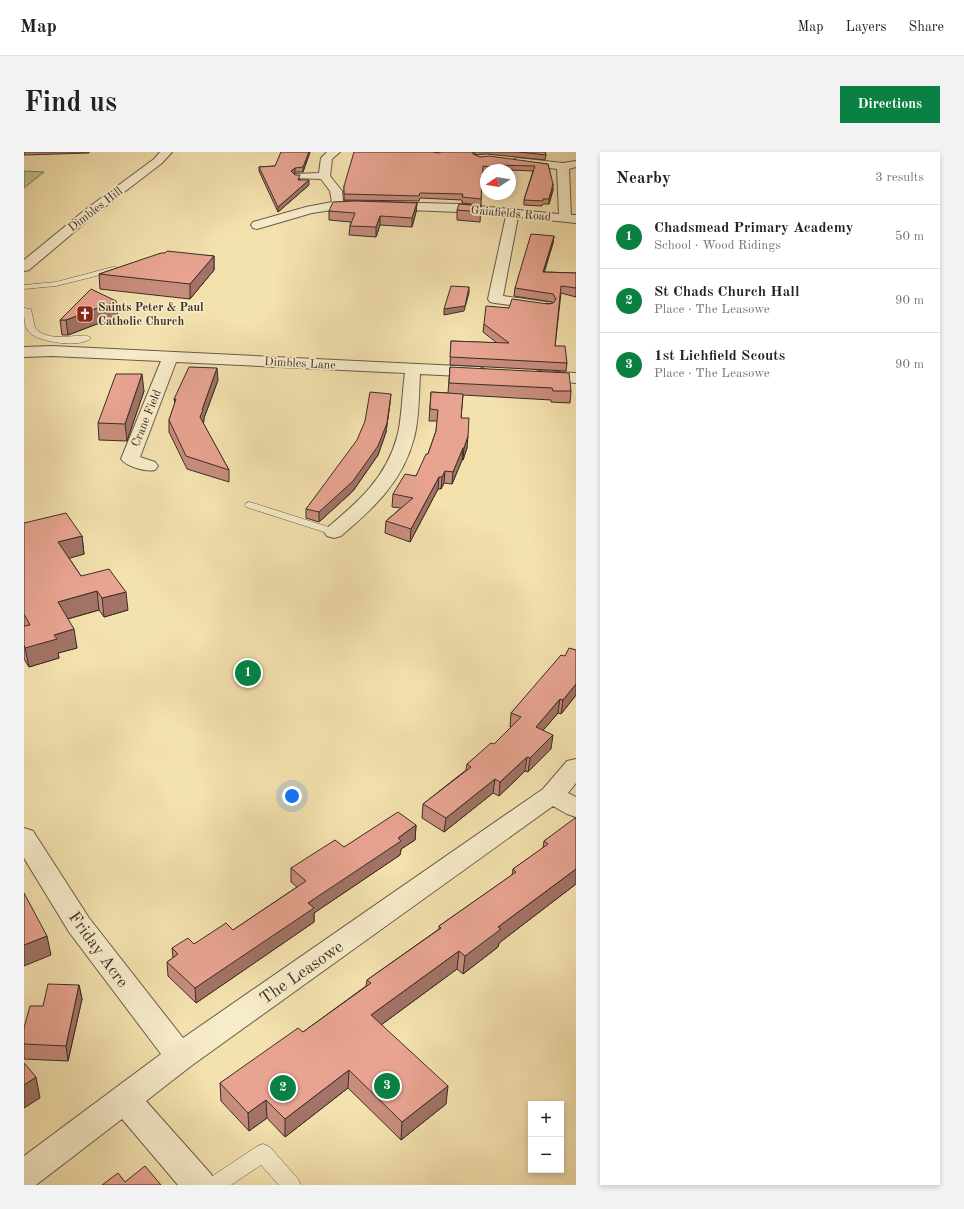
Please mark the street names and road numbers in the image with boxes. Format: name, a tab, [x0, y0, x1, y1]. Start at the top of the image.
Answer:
street label: Dimbles Hill	[66, 185, 125, 234]
street label: Gaiafields Road	[470, 205, 552, 223]
street label: Dimbles Lane	[264, 356, 336, 372]
street label: Crane Field	[130, 388, 164, 449]
street label: Friday Acre	[65, 909, 131, 991]
street label: The Leasowe	[257, 938, 347, 1008]

